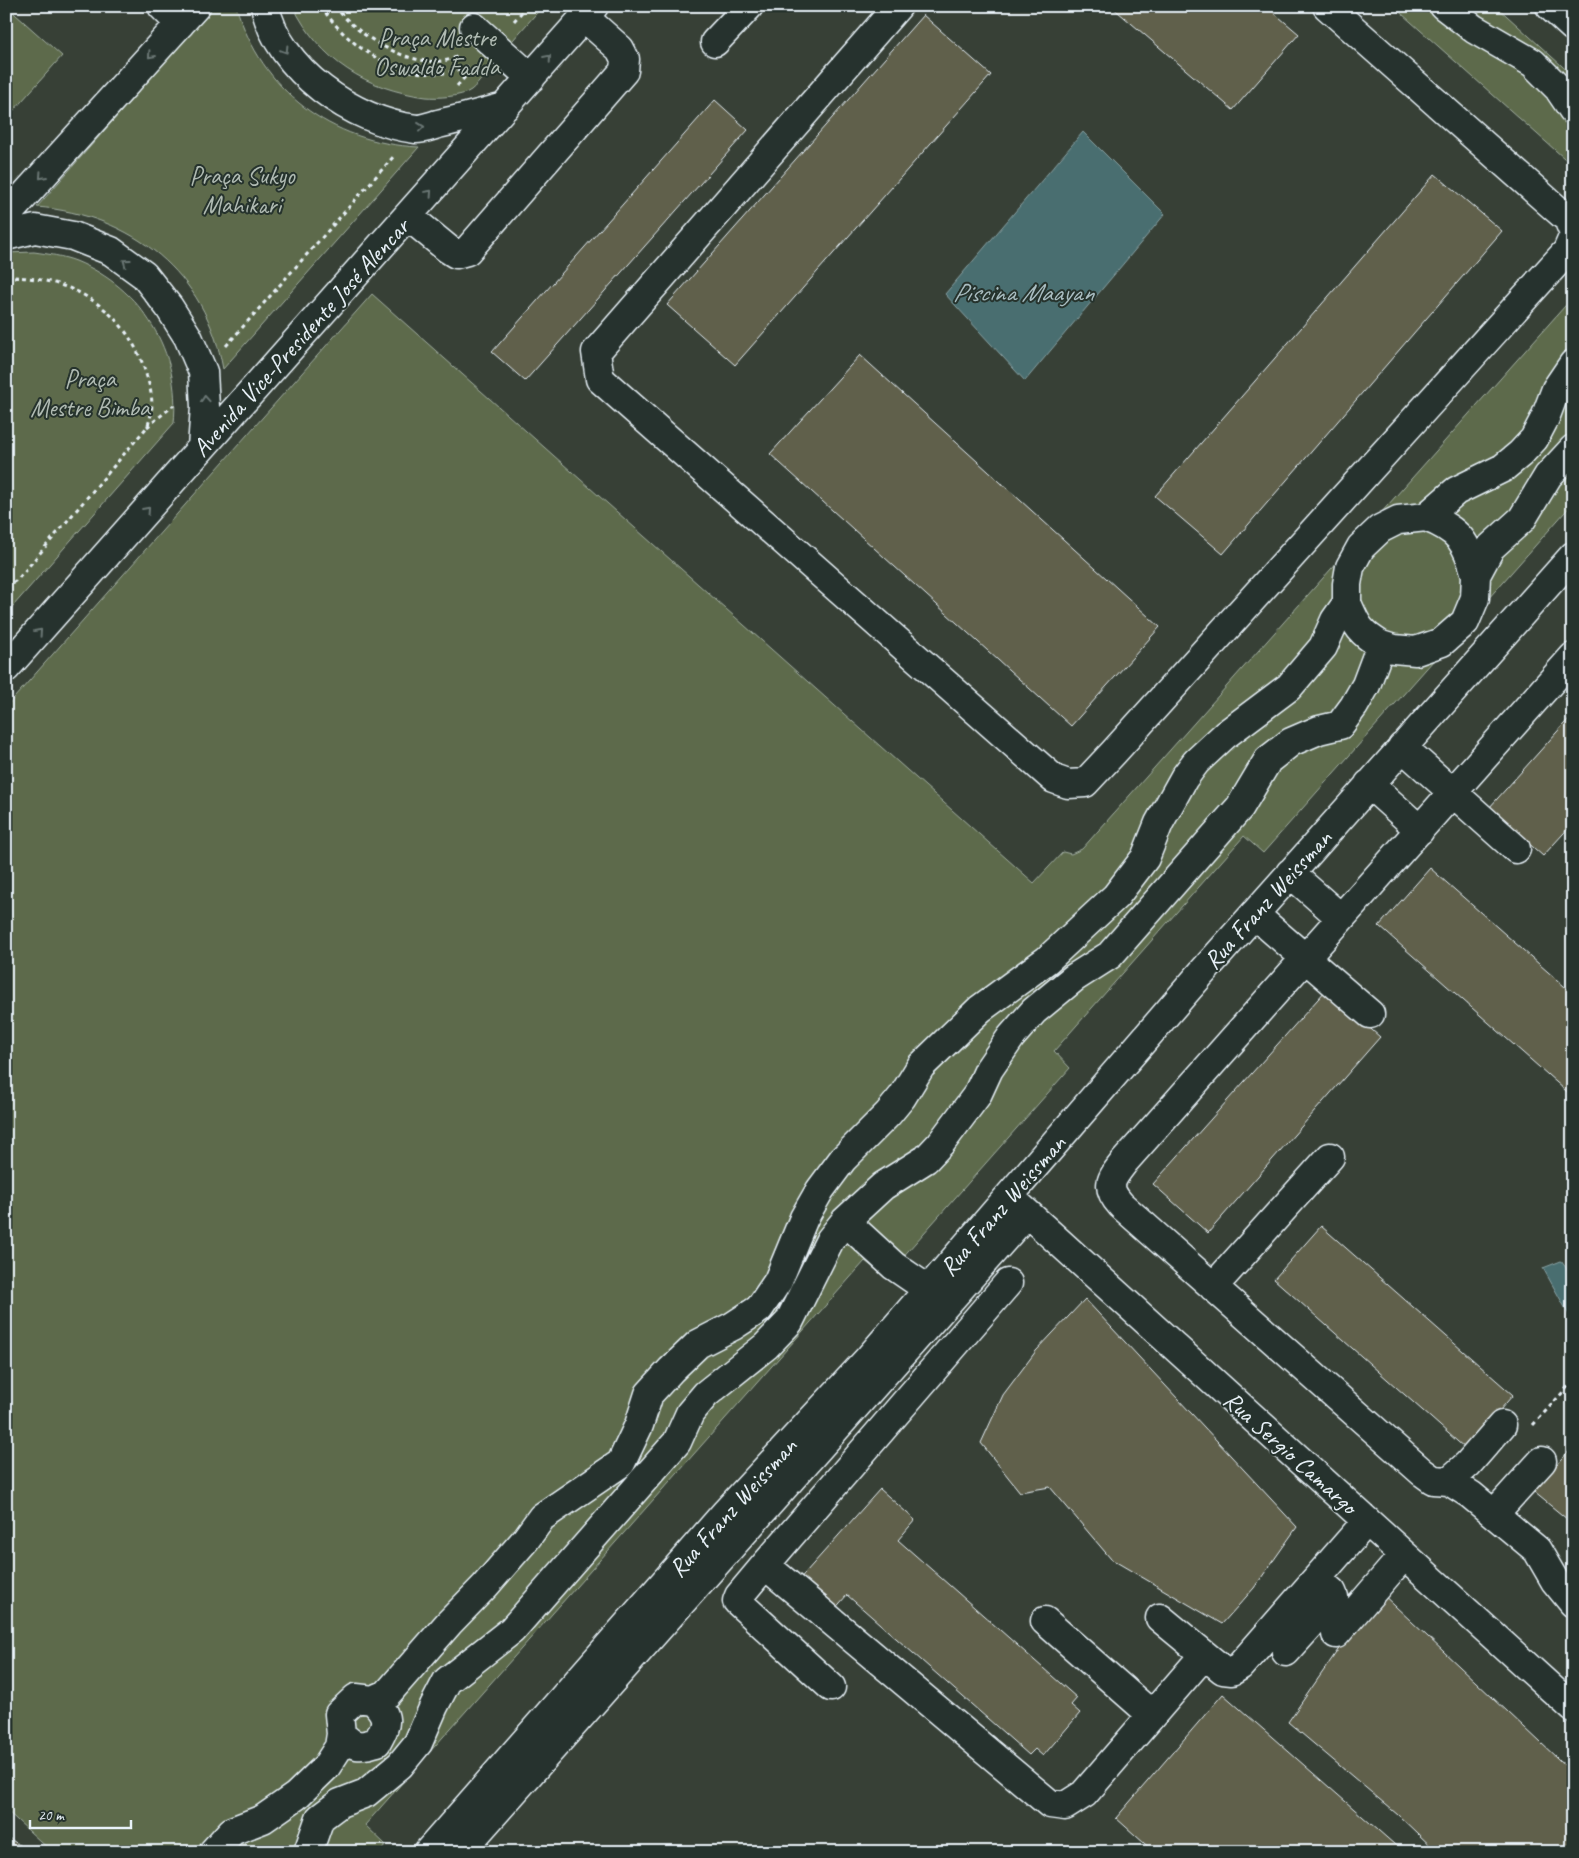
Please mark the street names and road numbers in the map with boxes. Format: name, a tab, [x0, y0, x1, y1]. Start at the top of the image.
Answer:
street label: Avenida Vice-Presidente José Alencar	[185, 209, 418, 464]
street label: Rua Franz Weissman	[1197, 823, 1339, 976]
street label: Rua Franz Weissman	[933, 1128, 1073, 1283]
street label: Rua Sergio Camargo	[1217, 1384, 1366, 1523]
street label: Rua Franz Weissman	[662, 1431, 804, 1584]

